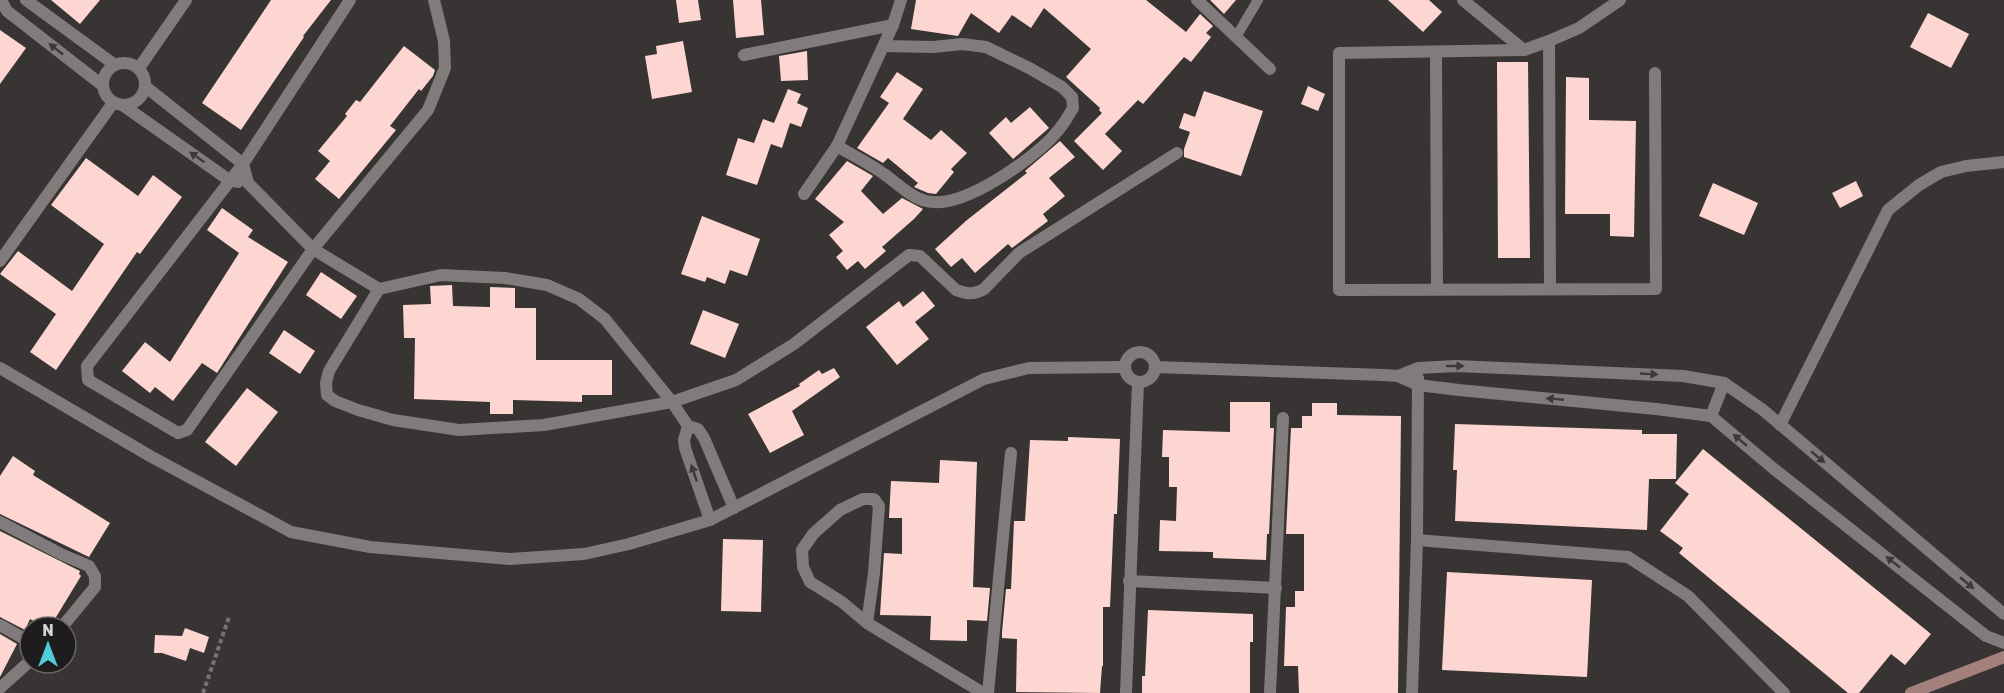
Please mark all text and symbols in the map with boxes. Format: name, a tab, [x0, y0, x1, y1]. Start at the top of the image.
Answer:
one-way arrow	[48, 43, 63, 55]
one-way arrow	[189, 151, 205, 163]
one-way arrow	[1445, 361, 1464, 371]
one-way arrow	[1640, 370, 1659, 379]
one-way arrow	[1545, 394, 1564, 404]
one-way arrow	[1732, 434, 1748, 447]
one-way arrow	[1810, 450, 1825, 463]
one-way arrow	[688, 464, 698, 482]
one-way arrow	[1885, 556, 1901, 568]
one-way arrow	[1959, 576, 1974, 589]
north arrow	[18, 615, 78, 675]
text: N	[42, 621, 54, 640]

